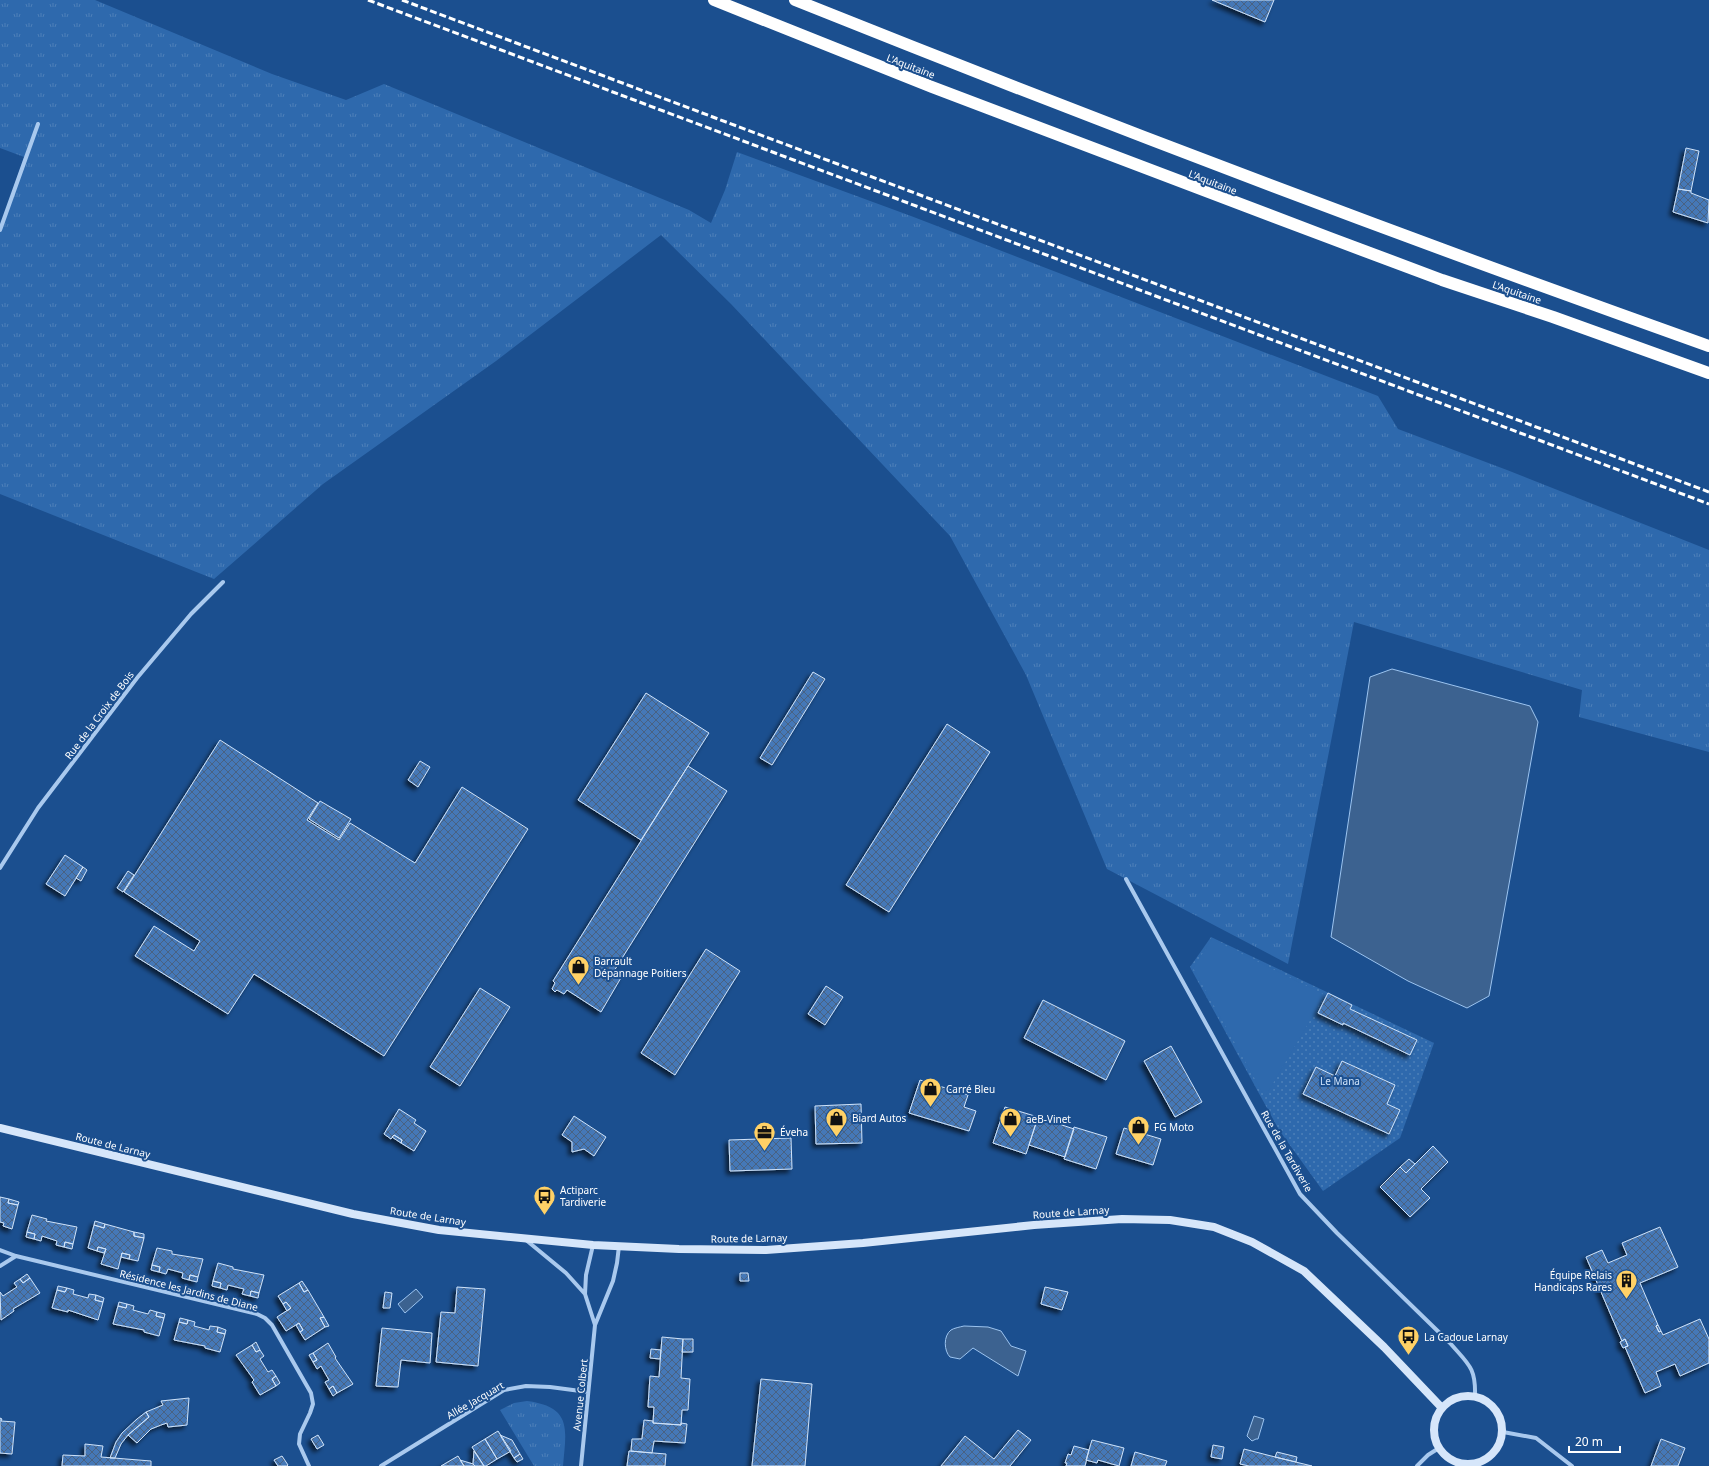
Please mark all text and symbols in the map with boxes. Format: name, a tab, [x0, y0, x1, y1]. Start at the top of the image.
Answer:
street label: L'Aquitaine	[885, 50, 938, 82]
street label: L'Aquitaine	[1187, 166, 1240, 198]
street label: L'Aquitaine	[1491, 277, 1544, 307]
street label: Rue de la Croix de Bois	[61, 668, 137, 762]
shop icon: Barrault Dépannage Poitiers	[566, 954, 592, 987]
place label: Barrault Dépannage Poitiers	[594, 954, 687, 980]
park label: Le Mana	[1320, 1074, 1360, 1088]
shop icon: Carré Bleu	[917, 1076, 943, 1109]
place label: Carré Bleu	[946, 1082, 995, 1096]
shop icon: Biard Autos	[824, 1105, 850, 1138]
shop icon: aeB-Vinet	[997, 1106, 1023, 1139]
street label: Rue de la Tardiverie	[1258, 1108, 1316, 1195]
place label: Biard Autos	[852, 1111, 907, 1125]
place label: aeB-Vinet	[1026, 1112, 1071, 1126]
shop icon: FG Moto	[1125, 1114, 1151, 1147]
office icon: Éveha	[752, 1119, 778, 1152]
place label: FG Moto	[1154, 1120, 1194, 1134]
place label: Éveha	[780, 1125, 808, 1139]
street label: Route de Larnay	[74, 1129, 153, 1161]
bus stop icon: Actiparc Tardiverie	[531, 1183, 557, 1216]
place label: Actiparc Tardiverie	[560, 1183, 606, 1209]
street label: Route de Larnay	[1032, 1202, 1111, 1222]
street label: Route de Larnay	[389, 1203, 468, 1229]
street label: Route de Larnay	[711, 1230, 788, 1246]
street label: Résidence les Jardins de Diane	[118, 1266, 260, 1314]
place label: Équipe Relais Handicaps Rares	[1534, 1268, 1612, 1294]
building icon: Équipe Relais Handicaps Rares	[1614, 1268, 1640, 1301]
bus stop icon: La Cadoue Larnay	[1396, 1324, 1422, 1357]
place label: La Cadoue Larnay	[1424, 1330, 1509, 1344]
street label: Avenue Colbert	[569, 1358, 591, 1432]
street label: Allée Jacquart	[444, 1378, 507, 1422]
scale bar	[1569, 1428, 1620, 1454]
text: 20 m	[1575, 1433, 1603, 1450]

